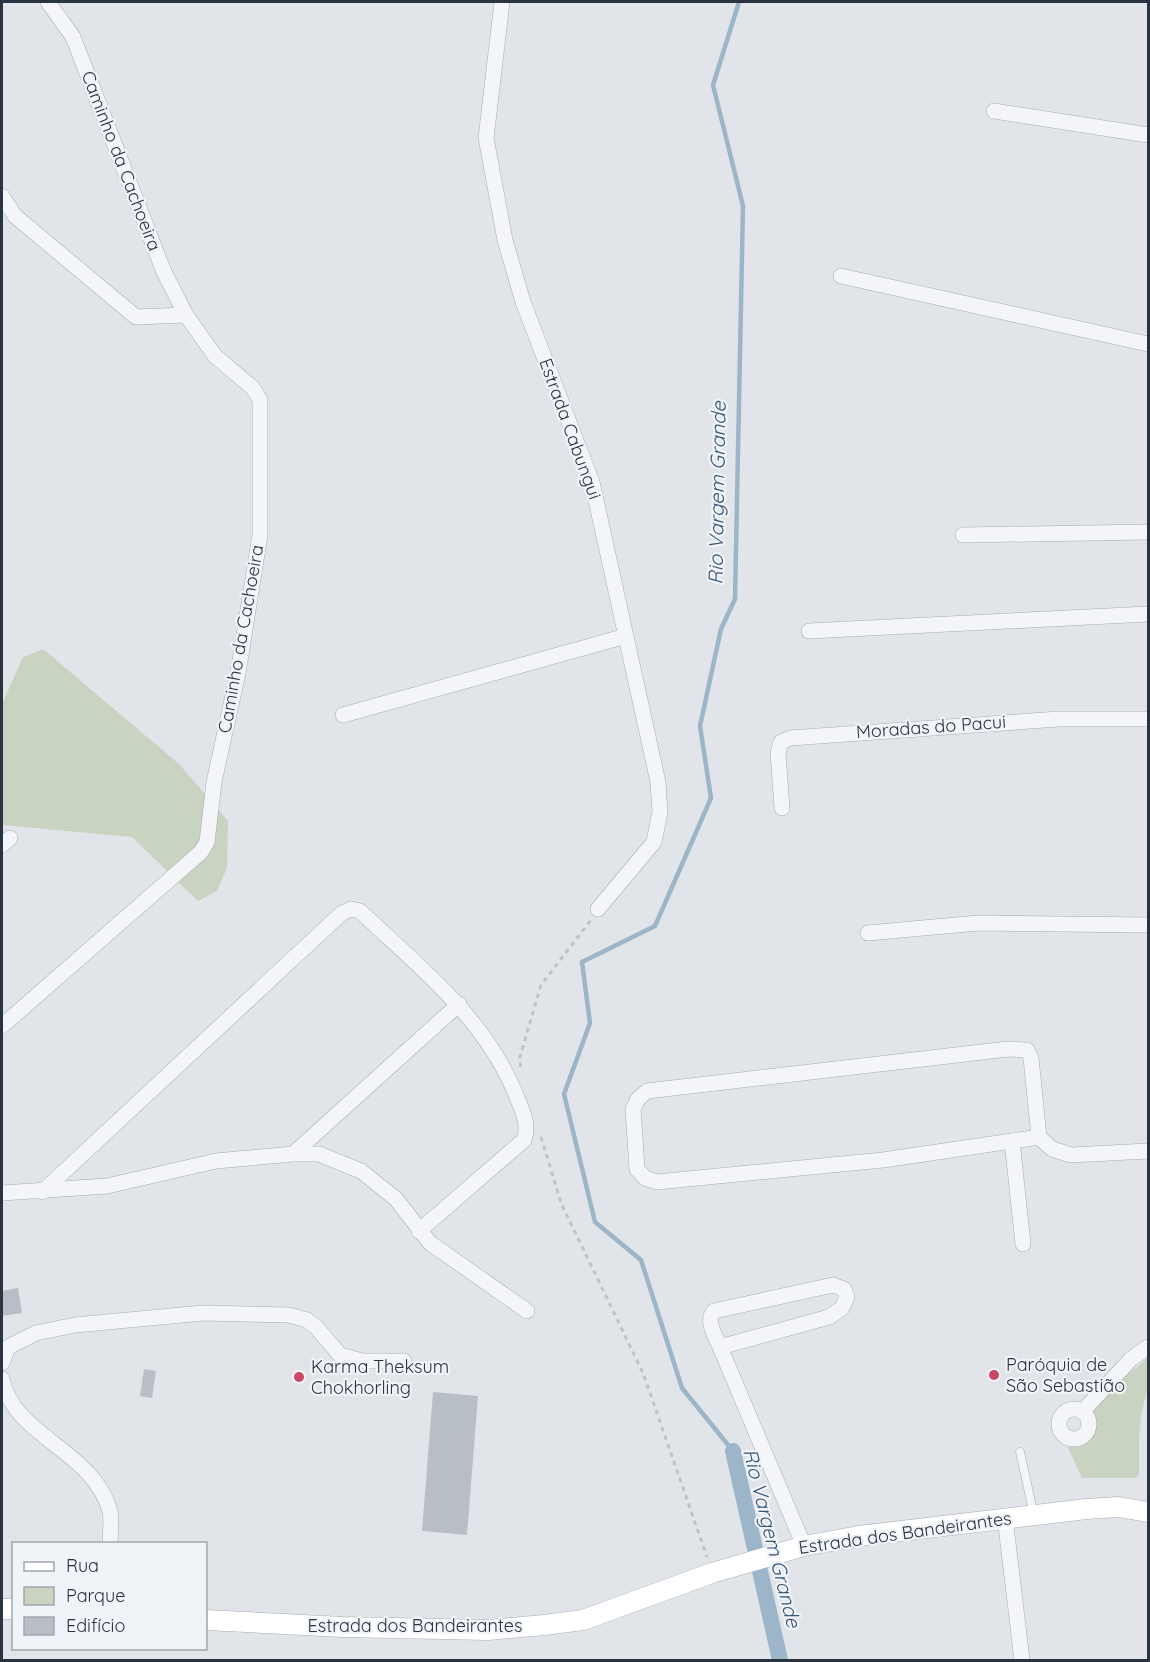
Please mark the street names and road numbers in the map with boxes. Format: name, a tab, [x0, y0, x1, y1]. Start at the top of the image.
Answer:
street label: Caminho da Cachoeira	[77, 68, 166, 254]
street label: Estrada Cabungui	[534, 355, 607, 503]
street label: Caminho da Cachoeira	[213, 543, 268, 735]
street label: Moradas do Pacui	[855, 710, 1007, 743]
street label: Estrada dos Bandeirantes	[797, 1506, 1013, 1559]
street label: Estrada dos Bandeirantes	[308, 1614, 522, 1637]

